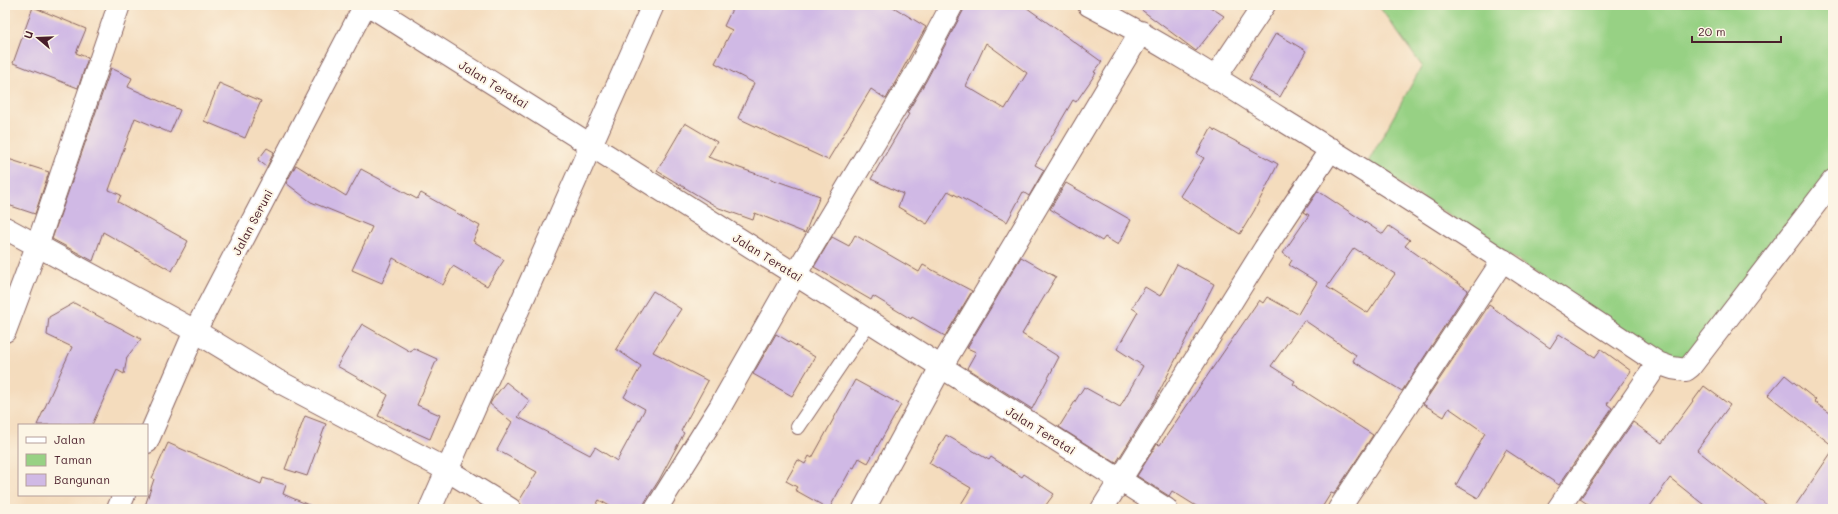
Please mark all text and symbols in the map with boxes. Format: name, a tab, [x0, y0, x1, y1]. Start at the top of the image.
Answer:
north arrow	[18, 18, 58, 58]
scale bar	[1692, 18, 1781, 44]
text: 20 m	[1698, 23, 1726, 39]
text: U	[20, 28, 36, 41]
street label: Jalan Teratai	[456, 56, 532, 112]
street label: Jalan Seruni	[228, 186, 276, 258]
street label: Jalan Teratai	[730, 229, 806, 285]
street label: Jalan Teratai	[1003, 402, 1079, 458]
legend	[18, 424, 148, 496]
text: Jalan	[54, 431, 85, 447]
text: Taman	[54, 451, 92, 467]
text: Bangunan	[54, 471, 110, 487]

